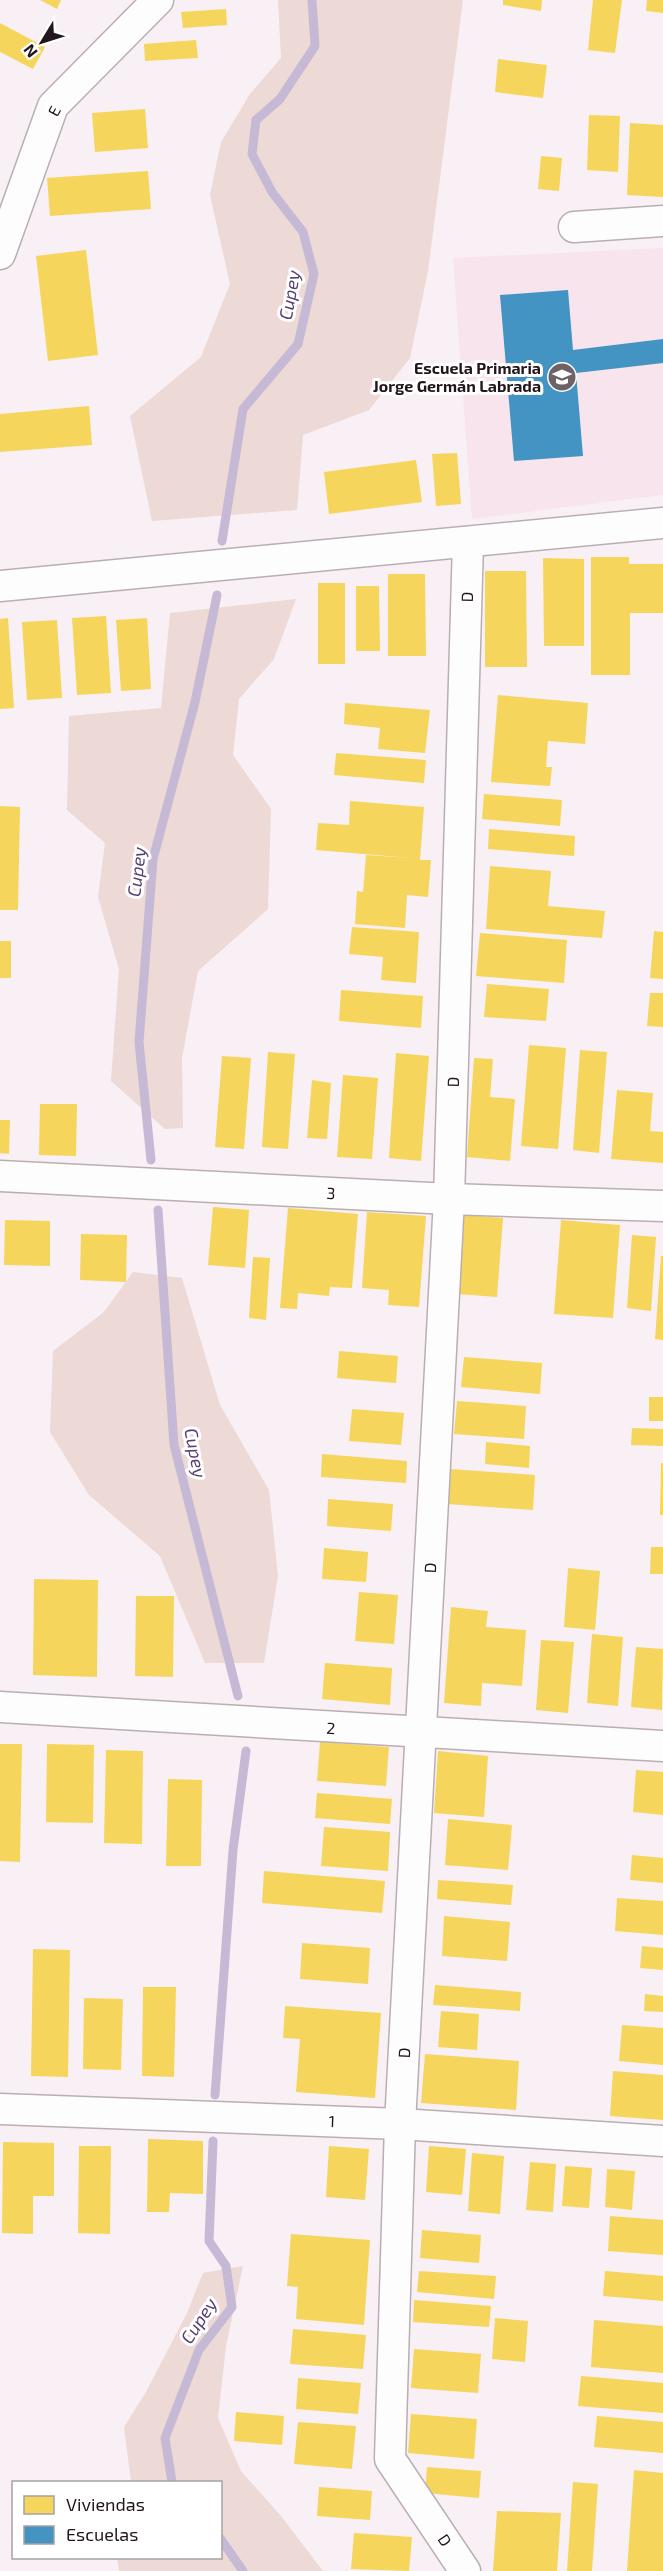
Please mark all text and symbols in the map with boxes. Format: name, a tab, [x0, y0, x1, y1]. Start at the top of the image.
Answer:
north arrow	[12, 12, 72, 72]
text: N	[19, 41, 41, 62]
street label: E	[43, 102, 64, 119]
water label: Cupey	[274, 268, 304, 321]
place label: Escuela Primaria Jorge Germán Labrada	[373, 358, 541, 395]
school or university icon: Escuela Primaria Jorge Germán Labrada	[546, 361, 578, 393]
street label: D	[457, 591, 476, 603]
water label: Cupey	[122, 845, 150, 898]
street label: D	[443, 1076, 462, 1088]
street label: 3	[326, 1183, 336, 1202]
water label: Cupey	[180, 1426, 212, 1480]
street label: D	[420, 1562, 439, 1574]
street label: 2	[326, 1718, 336, 1737]
street label: D	[394, 2047, 413, 2059]
street label: 1	[329, 2111, 336, 2130]
water label: Cupey	[175, 2293, 221, 2347]
legend	[12, 2481, 222, 2559]
text: Viviendas	[66, 2493, 145, 2515]
text: Escuelas	[66, 2523, 138, 2545]
street label: D	[435, 2530, 456, 2549]

